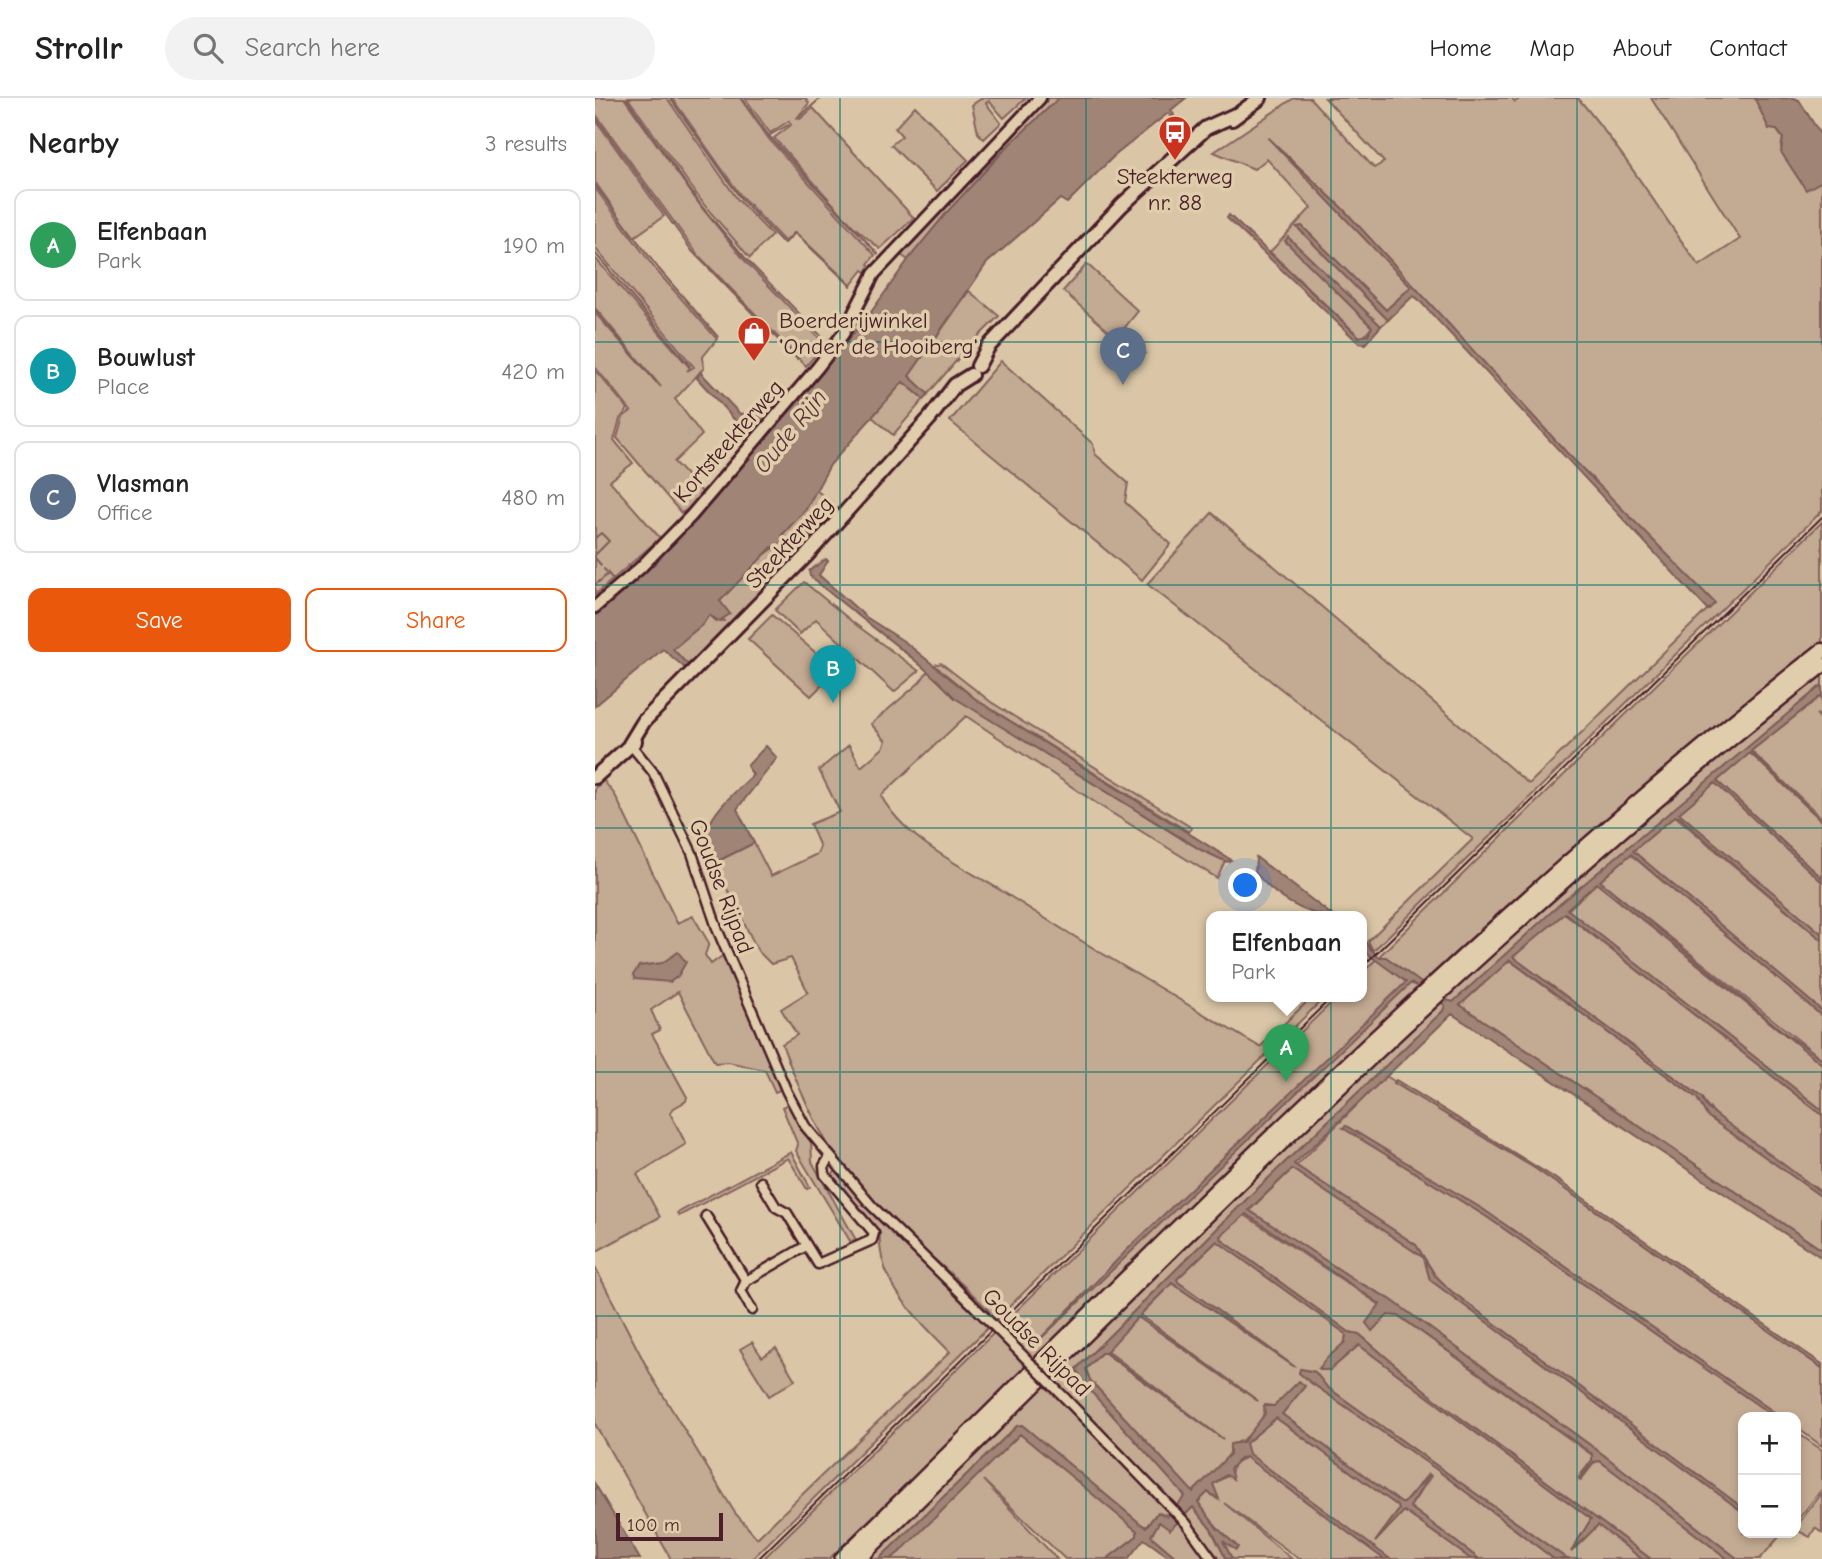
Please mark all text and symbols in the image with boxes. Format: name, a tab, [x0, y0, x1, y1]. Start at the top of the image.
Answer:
search box	[165, 17, 655, 80]
text: Strollr	[35, 29, 123, 67]
icon: search	[189, 29, 227, 67]
text: Search here	[245, 33, 380, 63]
text: Home	[1430, 34, 1491, 62]
text: Map	[1529, 34, 1575, 62]
text: About	[1613, 34, 1671, 62]
text: Contact	[1709, 34, 1787, 62]
bus stop icon: Steekterweg nr. 88	[1156, 113, 1194, 162]
text: Nearby	[28, 126, 119, 161]
text: 3 results	[485, 130, 567, 157]
place label: Steekterweg nr. 88	[1117, 163, 1233, 216]
text: Elfenbaan	[97, 217, 207, 247]
text: A	[47, 232, 59, 259]
text: 190 m	[503, 232, 565, 259]
text: Park	[97, 247, 141, 274]
place label: Boerderijwinkel 'Onder de Hooiberg'	[779, 307, 978, 360]
shop icon: Boerderijwinkel 'Onder de Hooiberg'	[735, 314, 773, 363]
pin: C	[1100, 327, 1146, 385]
text: Bouwlust	[97, 343, 195, 373]
text: B	[46, 358, 60, 385]
text: 420 m	[501, 358, 565, 385]
text: Place	[97, 373, 149, 400]
street label: Kortsteekterweg	[668, 374, 789, 508]
water label: Oude Rijn	[748, 383, 832, 479]
text: Vlasman	[97, 469, 189, 499]
text: C	[46, 484, 60, 511]
text: 480 m	[501, 484, 565, 511]
street label: Steekterweg	[740, 491, 839, 594]
text: Office	[97, 499, 152, 526]
button: Save	[28, 588, 291, 652]
button: Share	[305, 588, 567, 652]
pin: B	[810, 645, 856, 703]
street label: Goudse Rijpad	[683, 815, 760, 957]
your location	[1228, 868, 1262, 902]
popup	[1206, 911, 1367, 1002]
text: Elfenbaan	[1231, 928, 1342, 958]
text: Park	[1231, 958, 1275, 985]
pin: A	[1263, 1024, 1309, 1082]
street label: Goudse Rijpad	[977, 1283, 1096, 1402]
map controls	[1738, 1412, 1801, 1538]
button: +	[1738, 1412, 1801, 1475]
button: −	[1738, 1475, 1801, 1538]
scale bar	[616, 1510, 723, 1542]
text: 100 m	[627, 1514, 680, 1536]

